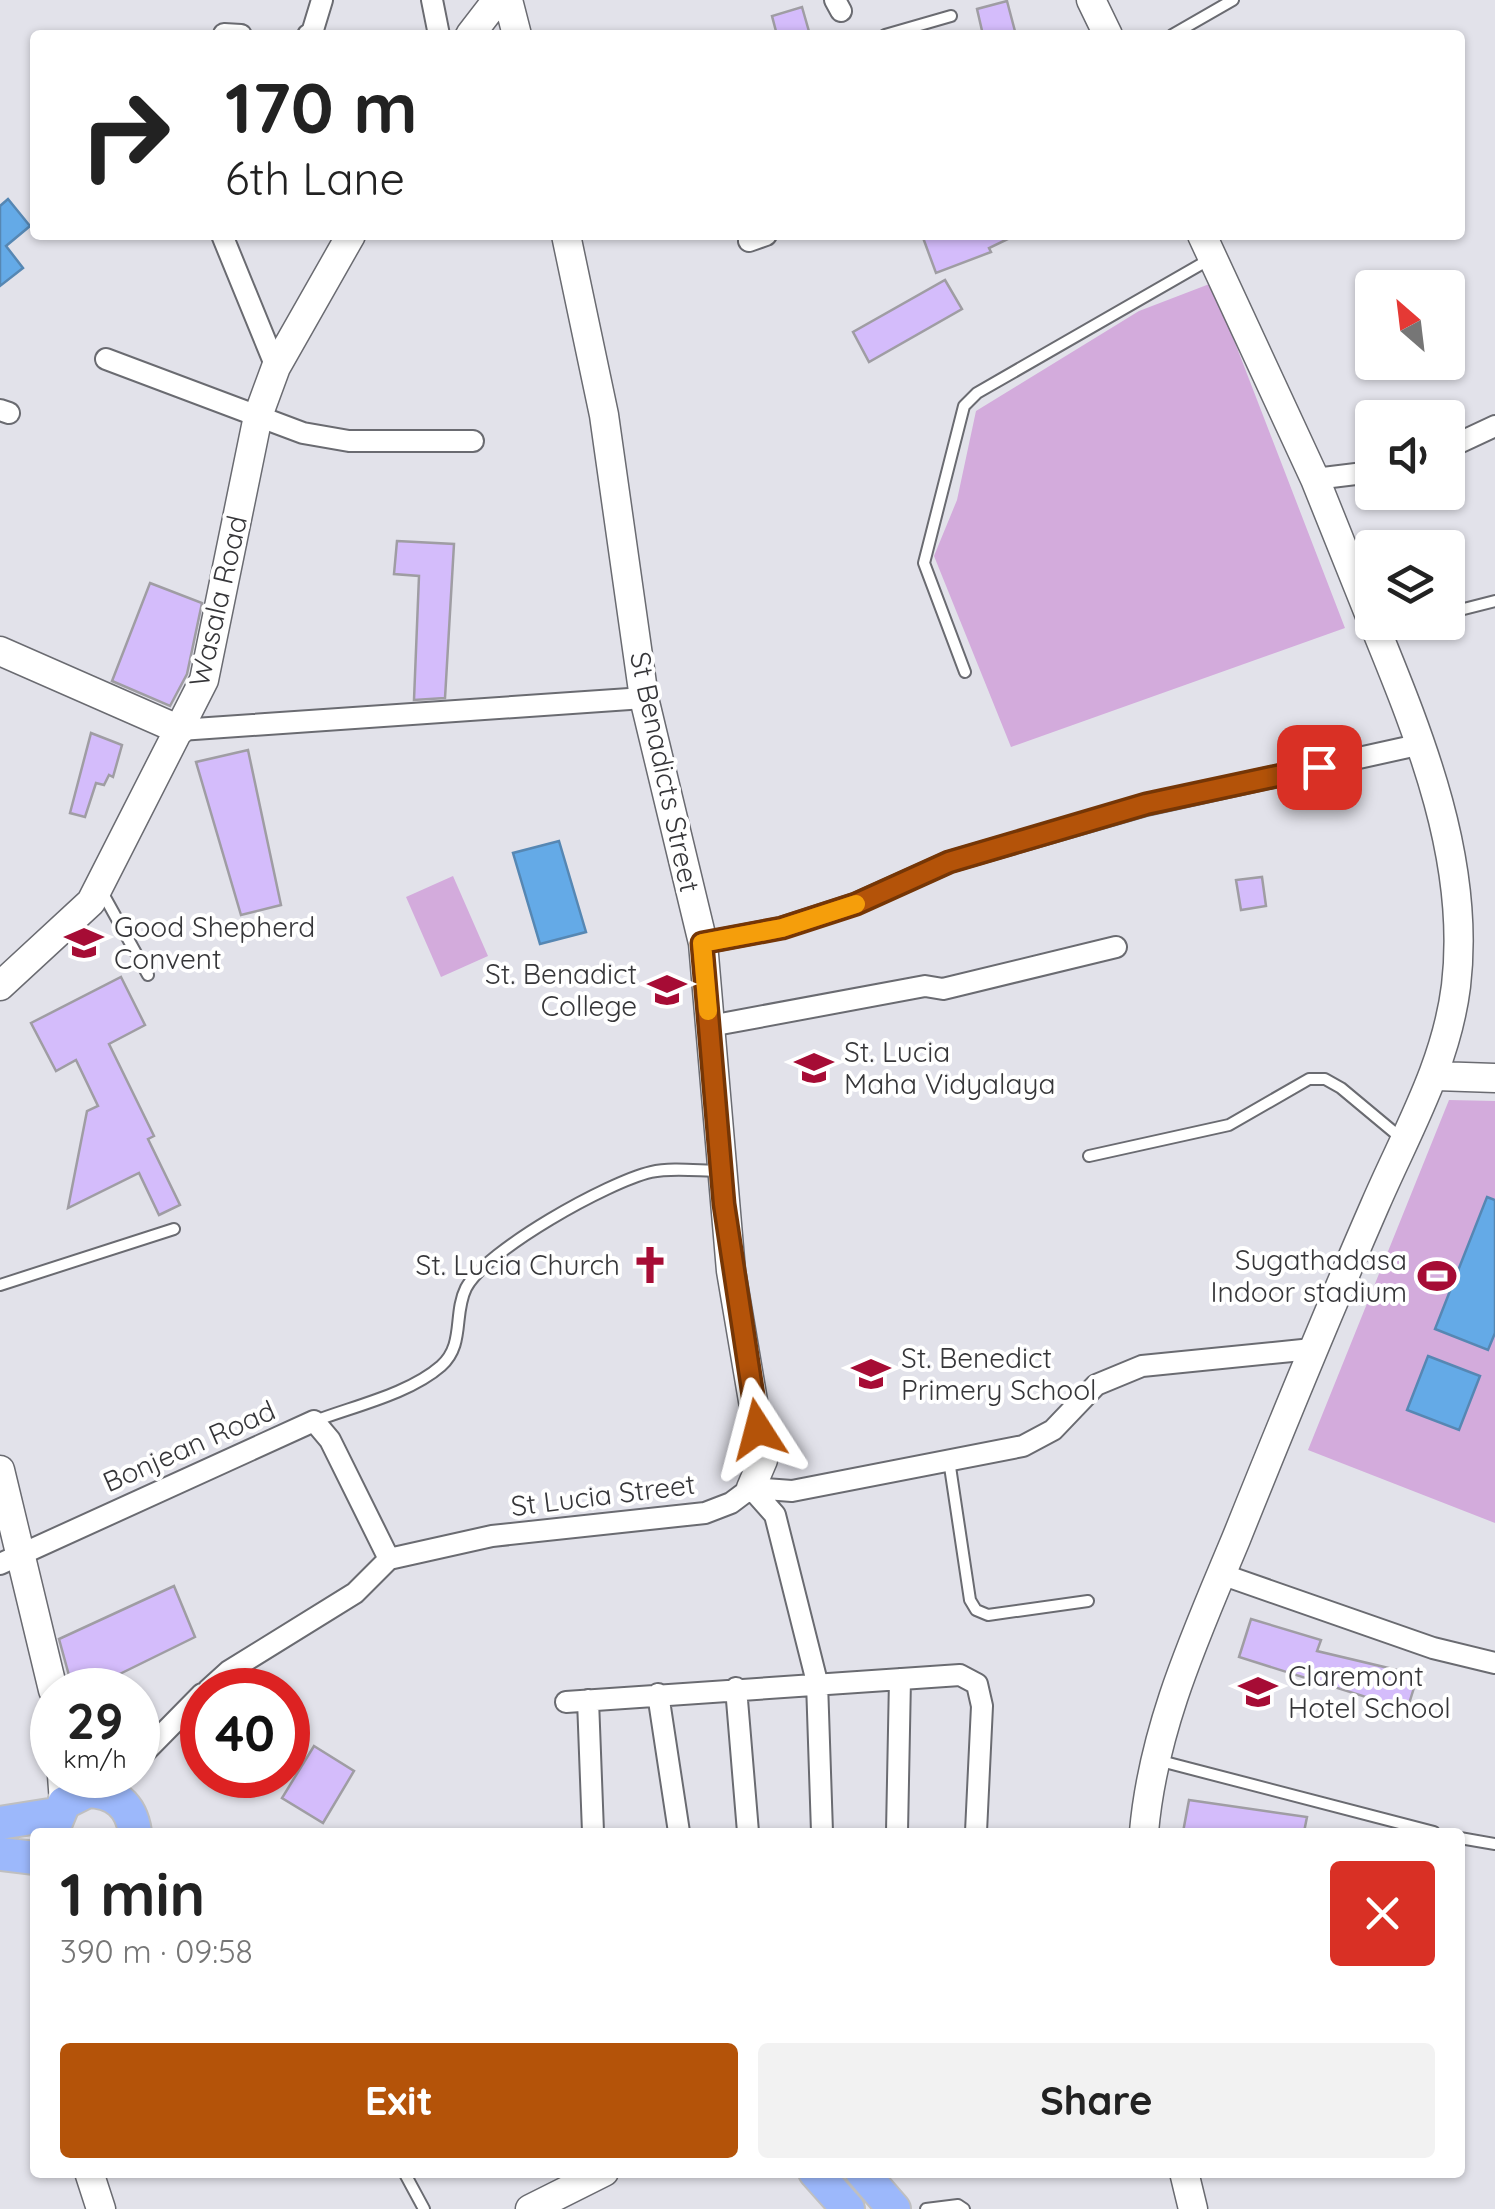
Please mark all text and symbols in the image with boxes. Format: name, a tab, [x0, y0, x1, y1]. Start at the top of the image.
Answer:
text: 170 m	[225, 63, 418, 151]
icon: right	[60, 70, 190, 200]
text: 6th Lane	[225, 150, 405, 206]
north arrow	[1355, 270, 1465, 380]
map controls	[1355, 270, 1465, 640]
button: sound	[1355, 400, 1465, 510]
street label: Wasala Road	[181, 512, 254, 690]
button: layers	[1355, 530, 1465, 640]
street label: St Benadicts Street	[623, 648, 708, 895]
pin	[1277, 725, 1362, 810]
icon: arrive	[1292, 740, 1347, 795]
place label: Good Shepherd Convent	[114, 909, 315, 976]
school or university icon: Good Shepherd Convent	[63, 922, 105, 964]
place label: St. Benadict College	[485, 956, 637, 1023]
school or university icon: St. Benadict College	[646, 969, 688, 1011]
place label: St. Lucia Maha Vidyalaya	[844, 1034, 1055, 1101]
school or university icon: St. Lucia Maha Vidyalaya	[793, 1047, 835, 1089]
place label: Sugathadasa Indoor stadium	[1211, 1242, 1407, 1309]
church icon: St. Lucia Church	[629, 1244, 671, 1286]
place label: St. Lucia Church	[415, 1247, 620, 1282]
sports icon: Sugathadasa Indoor stadium	[1416, 1255, 1458, 1297]
place label: St. Benedict Primery School	[901, 1340, 1097, 1407]
school or university icon: St. Benedict Primery School	[850, 1353, 892, 1395]
position arrow	[706, 1377, 810, 1481]
street label: Bonjean Road	[97, 1392, 280, 1499]
street label: St Lucia Street	[509, 1466, 697, 1523]
place label: Claremont Hotel School	[1288, 1658, 1451, 1725]
speed limit sign: 40	[180, 1668, 310, 1798]
school or university icon: Claremont Hotel School	[1237, 1671, 1279, 1713]
text: 29	[67, 1689, 123, 1752]
text: km/h	[63, 1743, 127, 1774]
text: 1 min	[60, 1856, 205, 1931]
button: close	[1330, 1861, 1435, 1966]
text: 390 m · 09:58	[60, 1931, 253, 1971]
button: Exit	[60, 2043, 738, 2158]
button: Share	[758, 2043, 1435, 2158]

